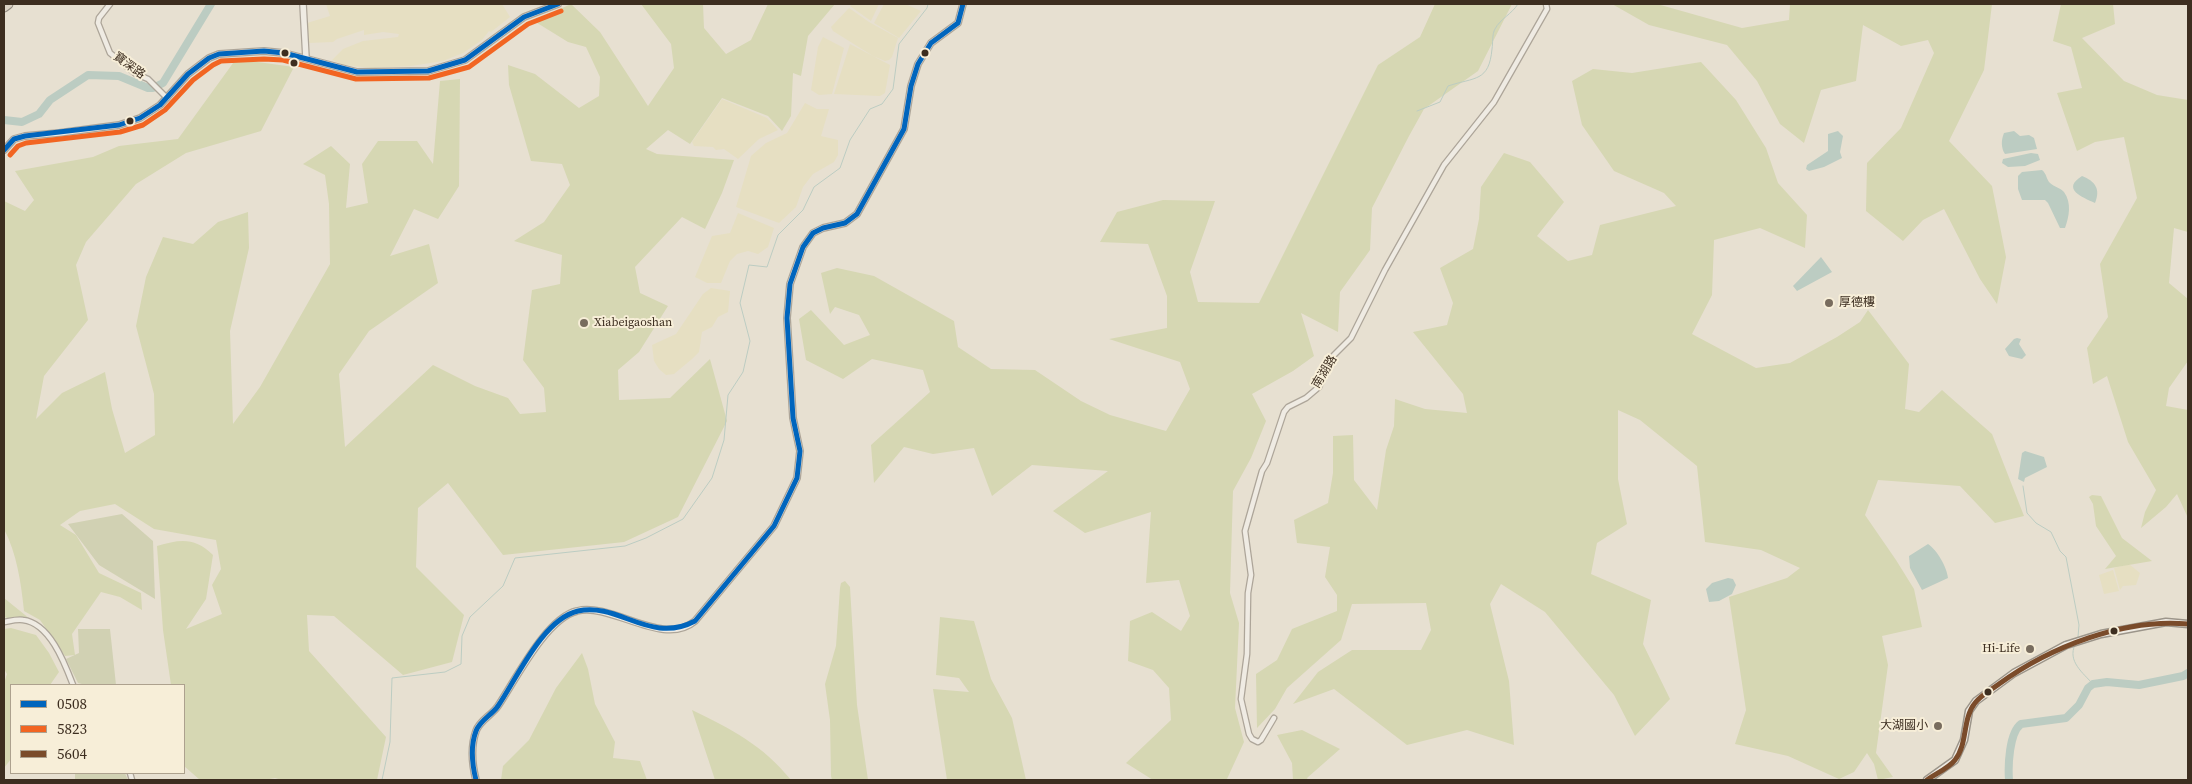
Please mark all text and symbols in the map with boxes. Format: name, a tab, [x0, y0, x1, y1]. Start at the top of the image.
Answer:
unlabelled marker	[280, 48, 290, 58]
unlabelled marker	[920, 48, 930, 58]
street label: 寶深路	[110, 50, 148, 82]
unlabelled marker	[289, 58, 299, 68]
unlabelled marker	[125, 116, 135, 126]
place label: 厚德樓	[1839, 296, 1875, 310]
marker: 厚德樓	[1823, 297, 1835, 309]
place label: Xiabeigaoshan	[594, 316, 672, 330]
marker: Xiabeigaoshan	[578, 317, 590, 329]
street label: 南湖路	[1310, 353, 1340, 391]
unlabelled marker	[2109, 626, 2119, 636]
place label: Hi-Life	[1982, 642, 2020, 656]
marker: Hi-Life	[2024, 643, 2036, 655]
legend	[10, 684, 185, 774]
unlabelled marker	[1983, 687, 1993, 697]
text: 0508	[57, 693, 87, 714]
text: 5823	[57, 718, 87, 739]
place label: 大湖國小	[1880, 719, 1928, 733]
marker: 大湖國小	[1932, 720, 1944, 732]
text: 5604	[57, 743, 87, 764]

